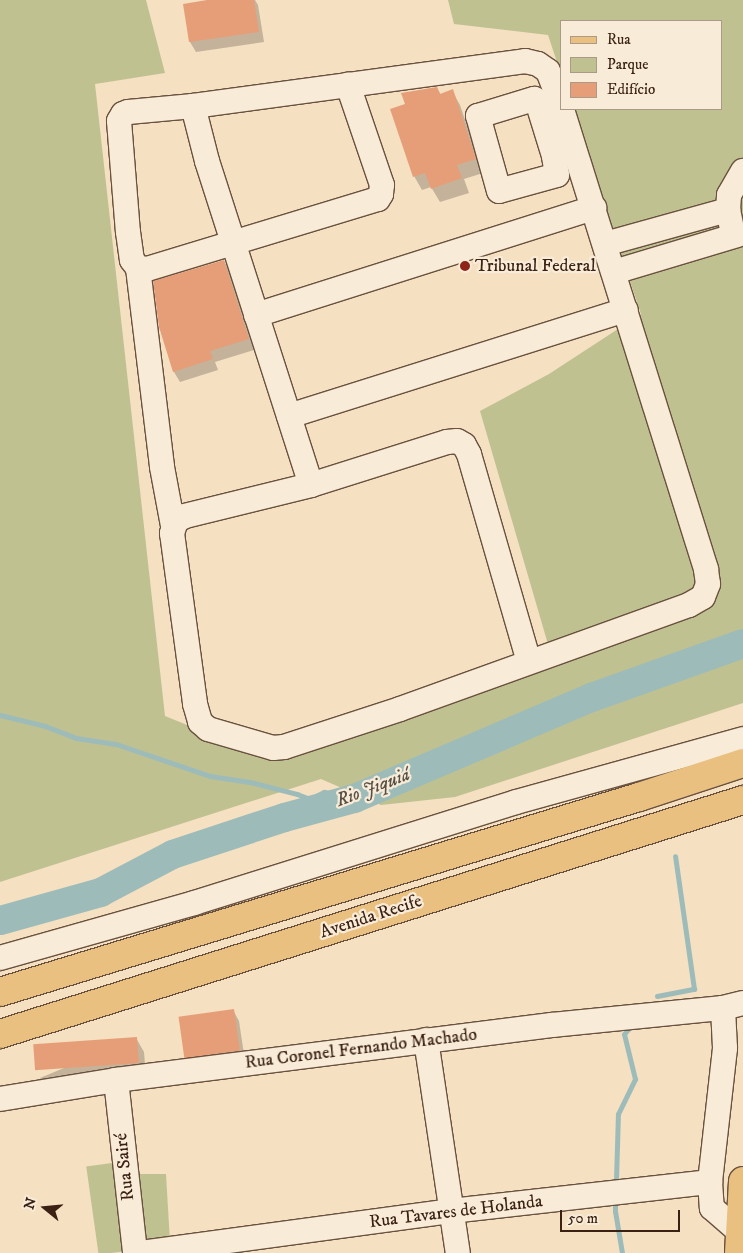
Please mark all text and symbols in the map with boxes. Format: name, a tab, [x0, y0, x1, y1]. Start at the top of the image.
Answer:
legend	[560, 20, 723, 110]
text: Rua	[607, 30, 631, 49]
text: Parque	[607, 55, 648, 74]
text: Edifício	[607, 80, 655, 99]
place label: Tribunal Federal	[475, 255, 596, 277]
marker: Tribunal Federal	[459, 260, 471, 272]
water label: Rio Jiquiá	[333, 763, 413, 813]
street label: Avenida Recife	[317, 890, 425, 944]
street label: Rua Coronel Fernando Machado	[244, 1024, 478, 1074]
street label: Rua Sairé	[111, 1132, 139, 1202]
north arrow	[20, 1183, 70, 1233]
street label: Rua Tavares de Holanda	[368, 1191, 544, 1233]
text: N	[20, 1195, 41, 1212]
scale bar	[563, 1200, 683, 1232]
text: 50 m	[568, 1209, 598, 1228]

